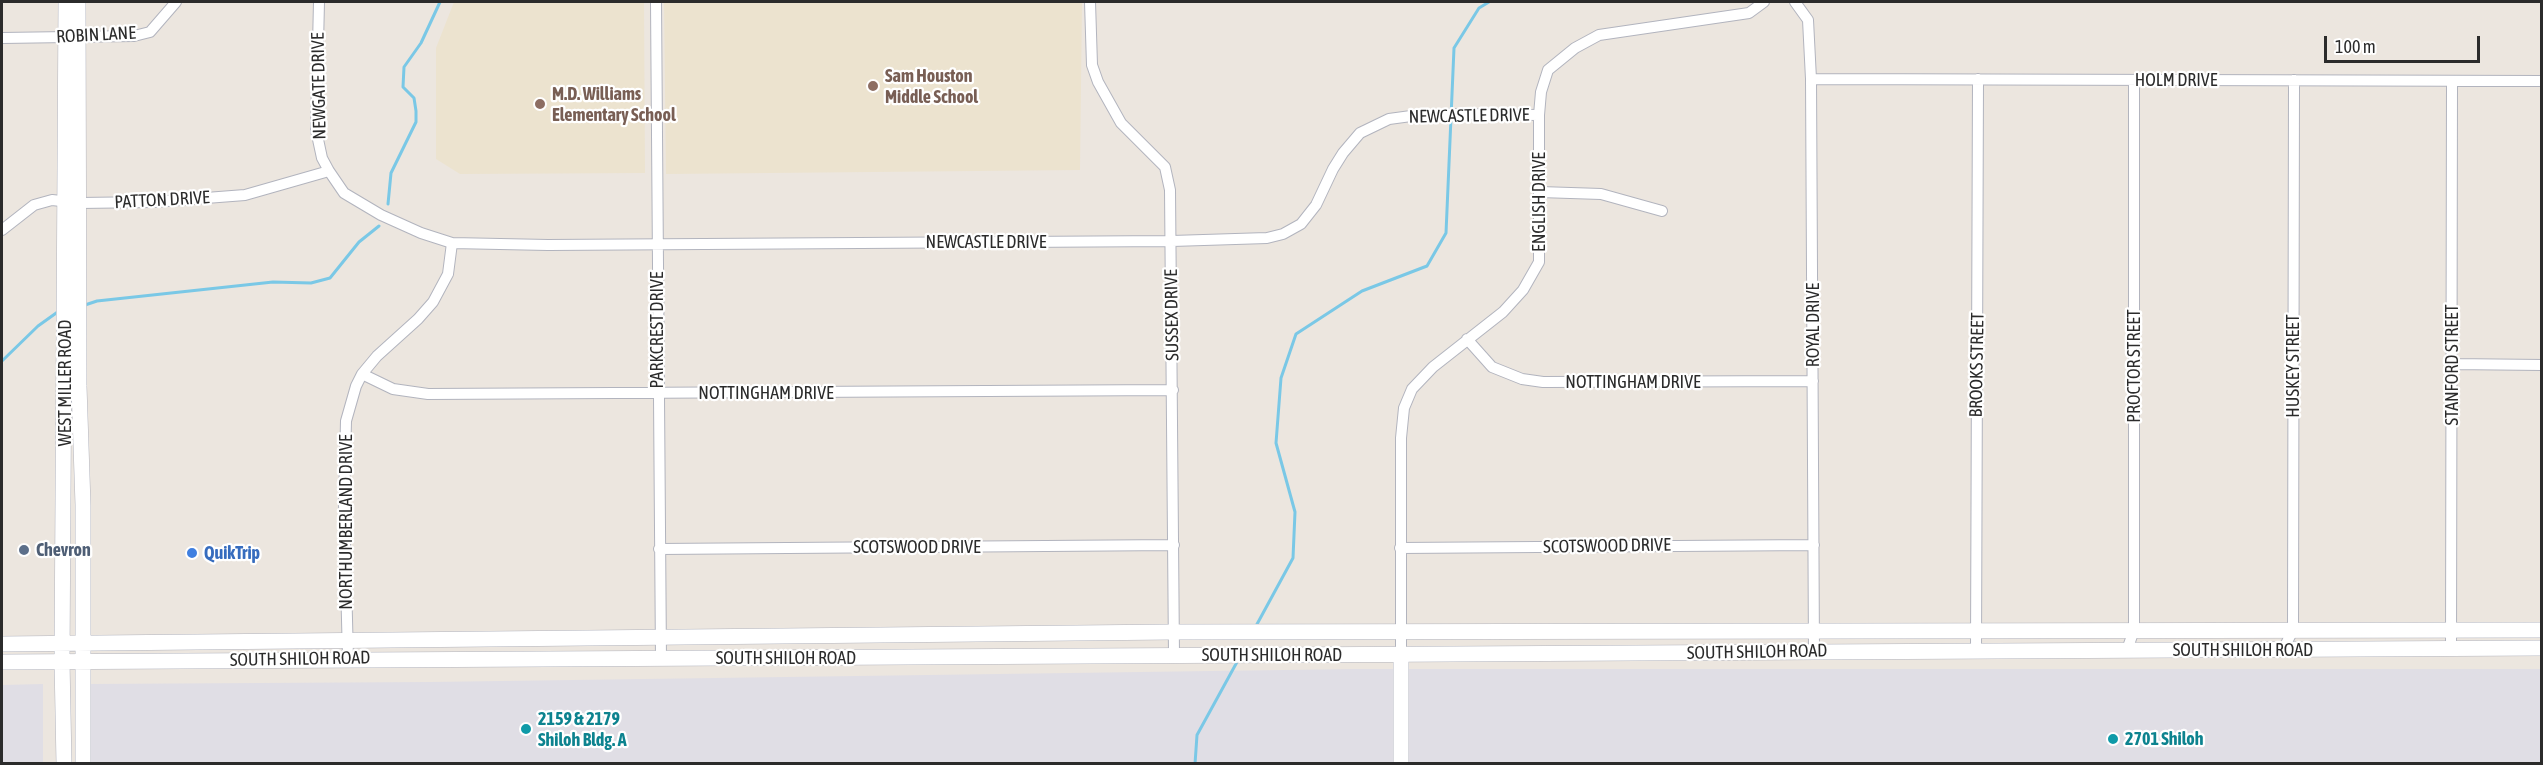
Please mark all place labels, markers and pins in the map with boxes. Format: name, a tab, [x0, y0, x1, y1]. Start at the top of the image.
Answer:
place label: Sam Houston Middle School	[885, 65, 978, 107]
marker: Sam Houston Middle School	[866, 79, 880, 93]
place label: M.D. Williams Elementary School	[552, 83, 676, 125]
marker: M.D. Williams Elementary School	[533, 97, 547, 111]
place label: Chevron	[36, 539, 91, 561]
place label: QuikTrip	[204, 542, 260, 564]
marker: Chevron	[17, 543, 31, 557]
marker: QuikTrip	[185, 546, 199, 560]
place label: 2159 & 2179 Shiloh Bldg. A	[538, 708, 627, 750]
marker: 2159 & 2179 Shiloh Bldg. A	[519, 722, 533, 736]
place label: 2701 Shiloh	[2125, 728, 2204, 750]
marker: 2701 Shiloh	[2106, 732, 2120, 746]

